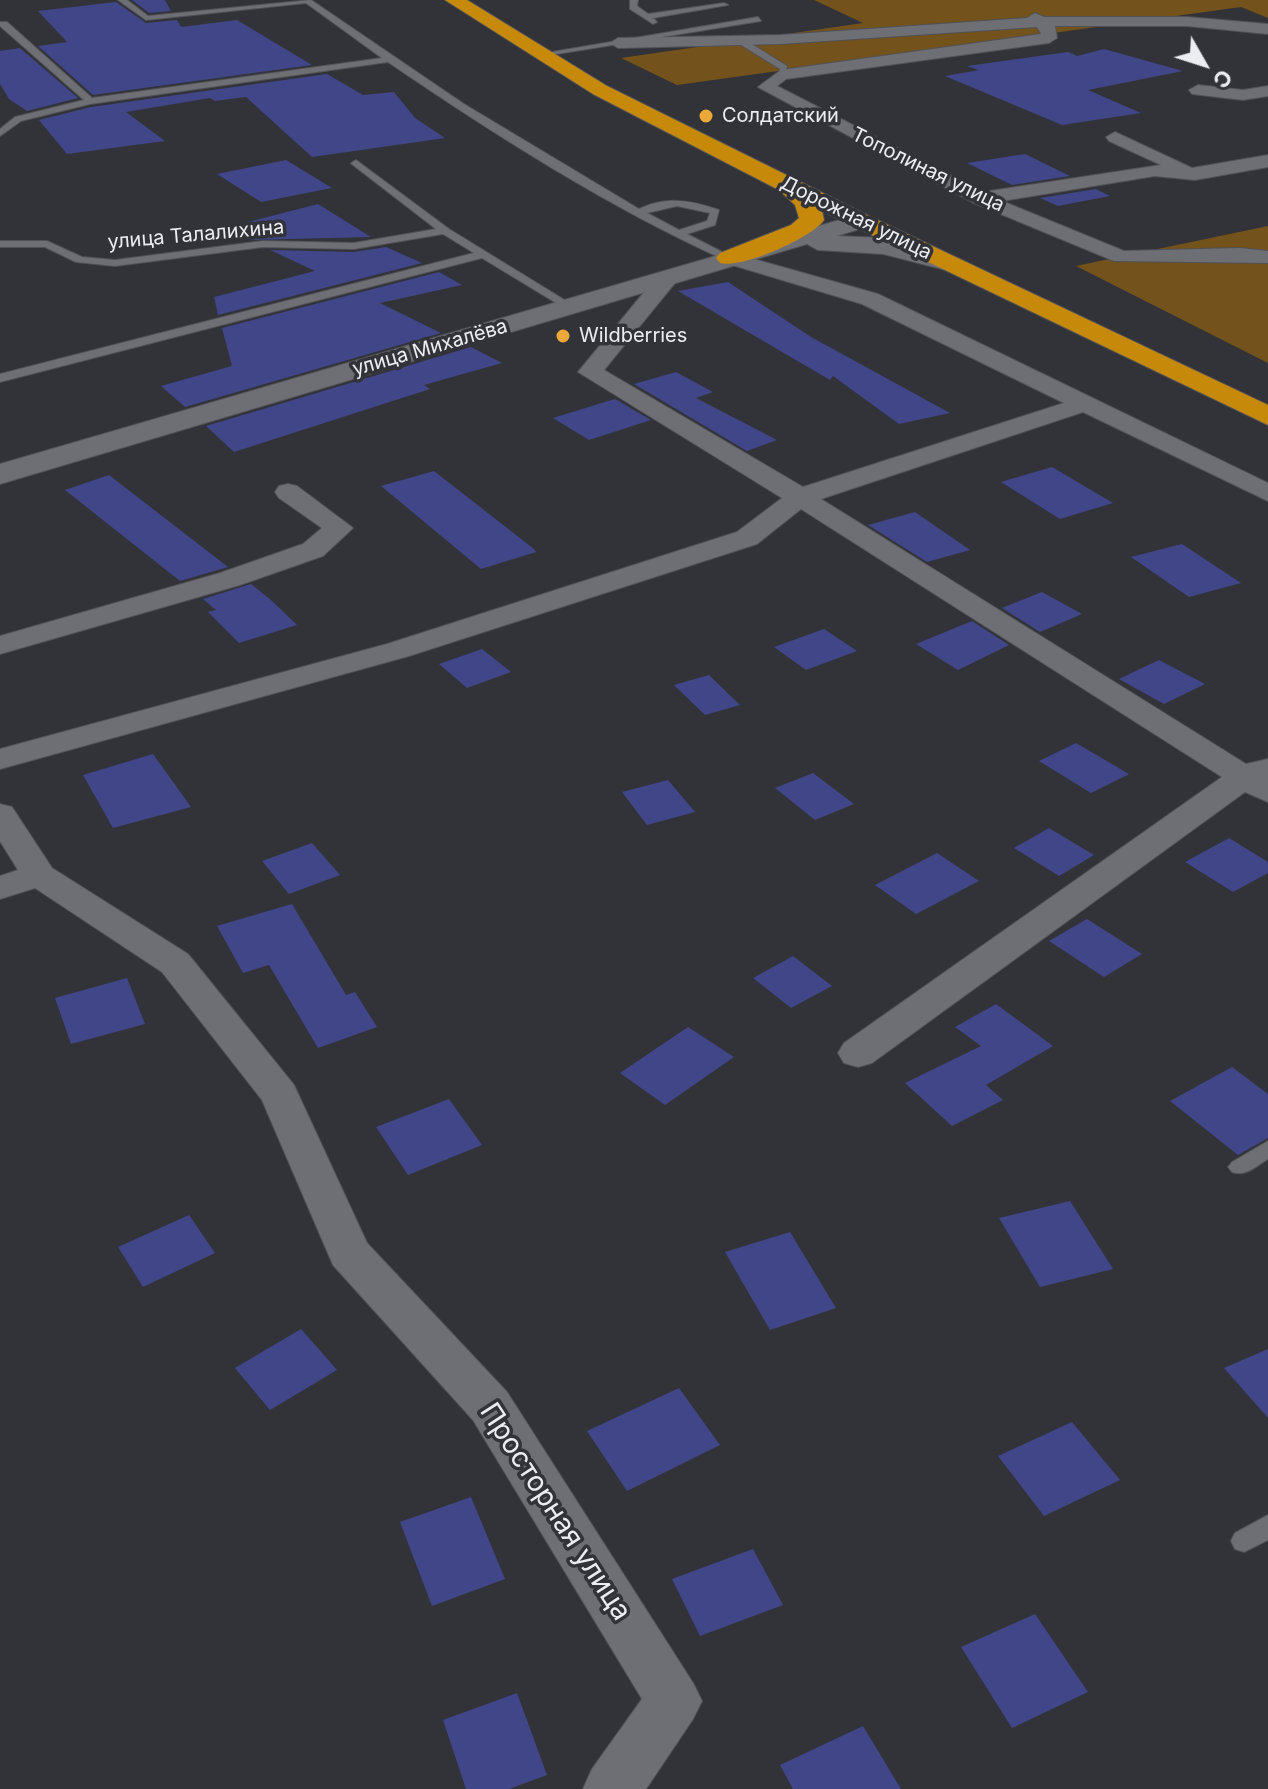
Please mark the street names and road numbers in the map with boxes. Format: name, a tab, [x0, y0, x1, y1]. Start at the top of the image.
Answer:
street label: Тополиная улица	[848, 123, 1008, 217]
street label: Дорожная улица	[777, 171, 935, 265]
street label: улица Талалихина	[107, 215, 285, 255]
street label: улица Михалёва	[350, 314, 510, 382]
street label: Просторная улица	[472, 1397, 638, 1627]

